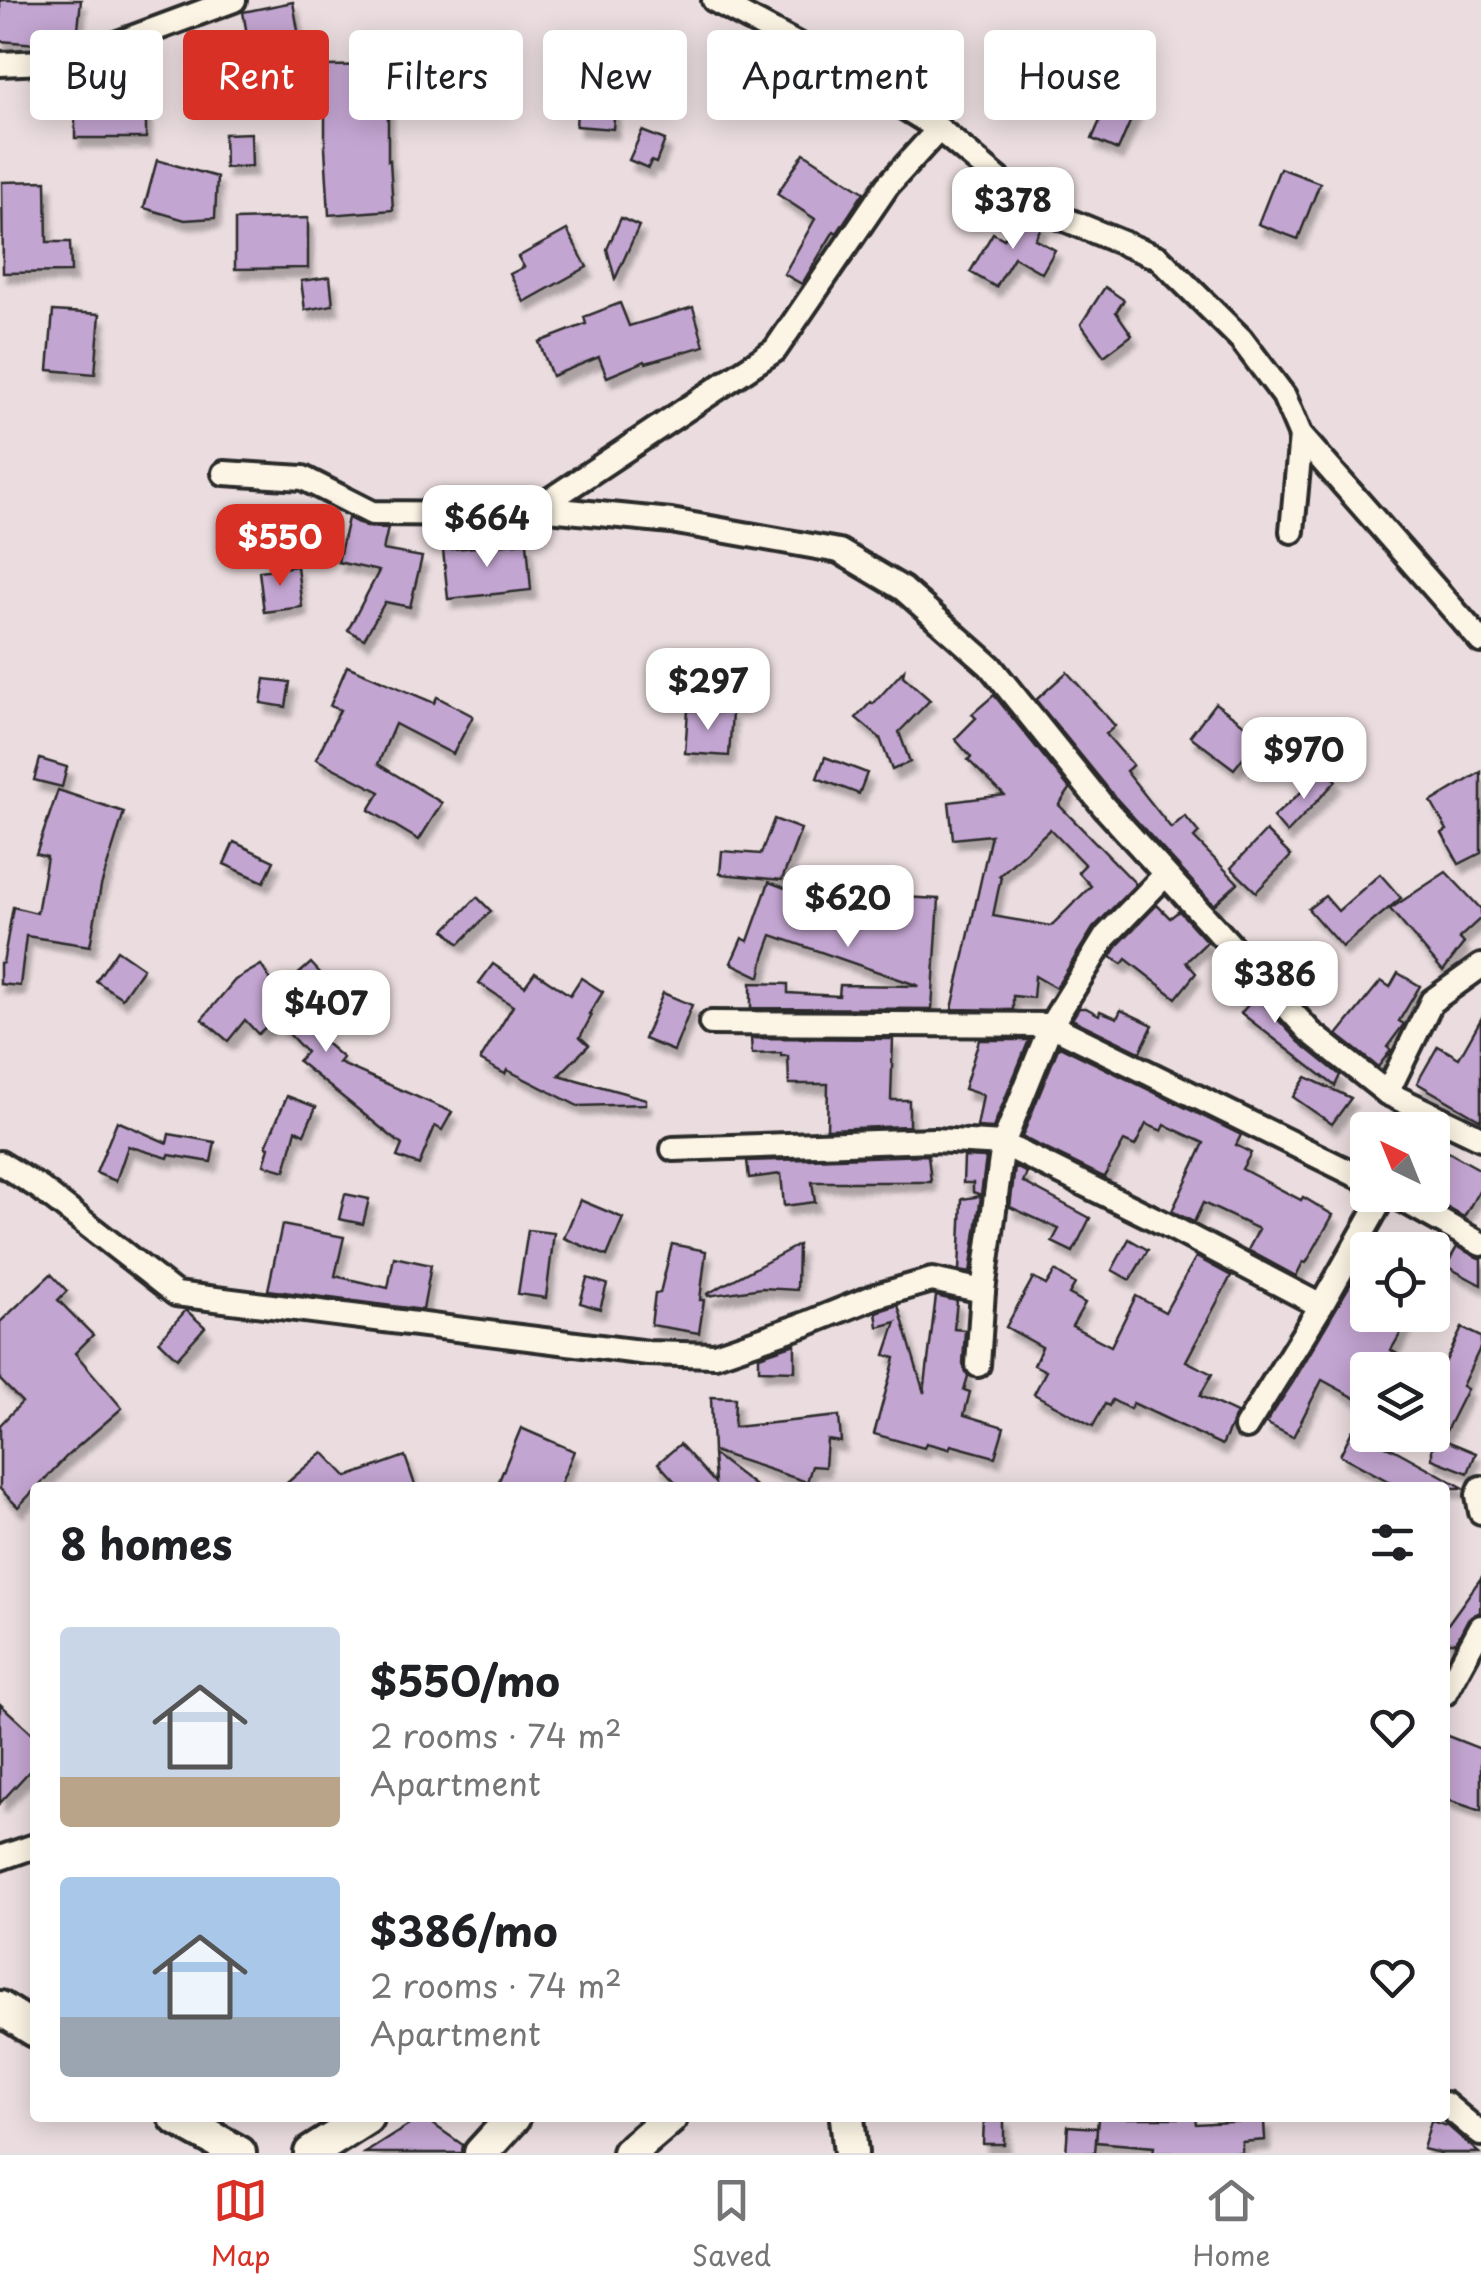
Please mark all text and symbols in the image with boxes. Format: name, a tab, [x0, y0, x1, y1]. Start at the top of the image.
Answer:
chip: Buy	[30, 30, 163, 120]
chip: Rent	[183, 30, 329, 120]
chip: Filters	[349, 30, 523, 120]
chip: New	[543, 30, 687, 120]
chip: Apartment	[707, 30, 964, 120]
chip: House	[984, 30, 1156, 120]
pin: $378	[954, 167, 1072, 252]
text: $378	[974, 175, 1052, 223]
pin: $664	[428, 485, 546, 570]
text: $664	[444, 493, 530, 541]
pin: $550	[221, 504, 339, 589]
text: $550	[238, 512, 322, 560]
pin: $297	[649, 648, 767, 733]
text: $297	[668, 656, 748, 704]
pin: $970	[1245, 717, 1363, 802]
text: $970	[1263, 725, 1345, 773]
pin: $620	[789, 865, 907, 950]
text: $620	[805, 873, 891, 921]
pin: $386	[1216, 941, 1334, 1026]
text: $386	[1234, 949, 1316, 997]
pin: $407	[267, 970, 385, 1055]
text: $407	[284, 978, 368, 1026]
north arrow	[1350, 1112, 1450, 1212]
map controls	[1350, 1112, 1450, 1452]
button: locate	[1350, 1232, 1450, 1332]
button: layers	[1350, 1352, 1450, 1452]
text: 8 homes	[60, 1511, 233, 1574]
icon: filters	[1365, 1515, 1420, 1570]
text: $550/mo	[370, 1648, 560, 1711]
icon: home	[140, 1667, 260, 1787]
icon: heart	[1365, 1700, 1420, 1755]
text: 2 rooms · 74 m²	[370, 1711, 622, 1759]
text: Apartment	[370, 1759, 541, 1807]
text: $386/mo	[370, 1898, 558, 1961]
icon: home	[140, 1917, 260, 2037]
icon: heart	[1365, 1950, 1420, 2005]
text: 2 rooms · 74 m²	[370, 1961, 622, 2009]
text: Apartment	[370, 2009, 541, 2057]
tab: Map	[211, 2173, 270, 2276]
tab: Saved	[692, 2173, 771, 2276]
tab: Home	[1192, 2173, 1270, 2276]

